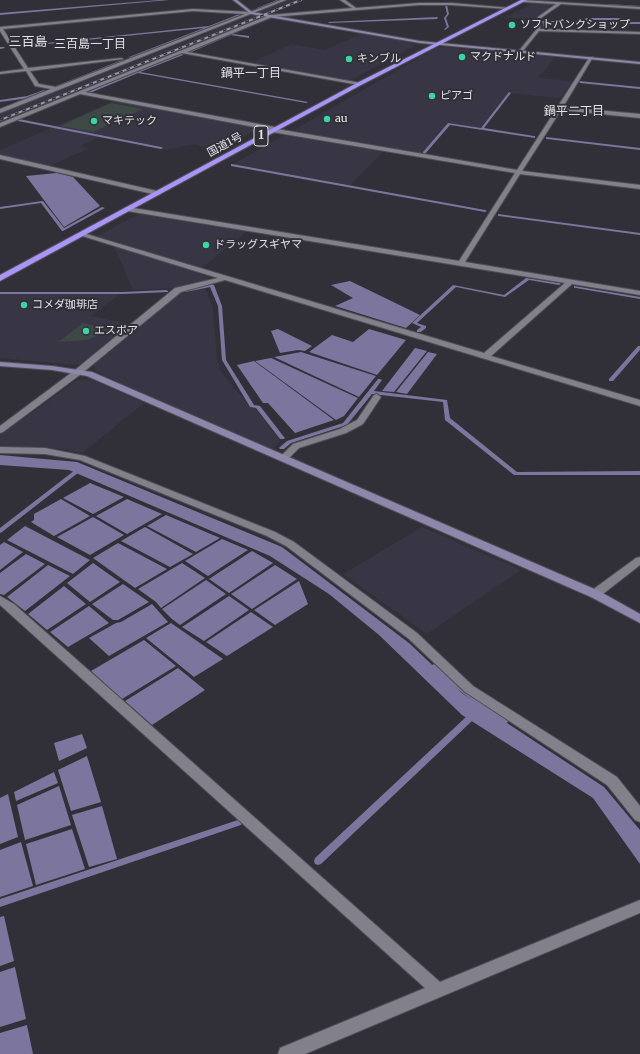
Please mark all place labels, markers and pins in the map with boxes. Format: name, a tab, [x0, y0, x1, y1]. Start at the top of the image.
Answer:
place label: ソフトバンクショップ	[520, 18, 630, 32]
marker: ソフトバンクショップ	[507, 20, 517, 30]
place label: マクドナルド	[470, 50, 536, 64]
place label: キンブル	[357, 52, 401, 66]
marker: マクドナルド	[457, 52, 467, 62]
marker: キンブル	[344, 54, 354, 64]
place label: ピアゴ	[440, 89, 473, 103]
marker: ピアゴ	[427, 91, 437, 101]
place label: au	[335, 112, 348, 126]
place label: マキテック	[102, 114, 157, 128]
marker: au	[322, 114, 332, 124]
marker: マキテック	[89, 116, 99, 126]
place label: ドラッグスギヤマ	[214, 238, 302, 252]
marker: ドラッグスギヤマ	[201, 240, 211, 250]
place label: コメダ珈琲店	[32, 298, 98, 312]
marker: コメダ珈琲店	[19, 300, 29, 310]
place label: エスポア	[94, 324, 138, 338]
marker: エスポア	[81, 326, 91, 336]

